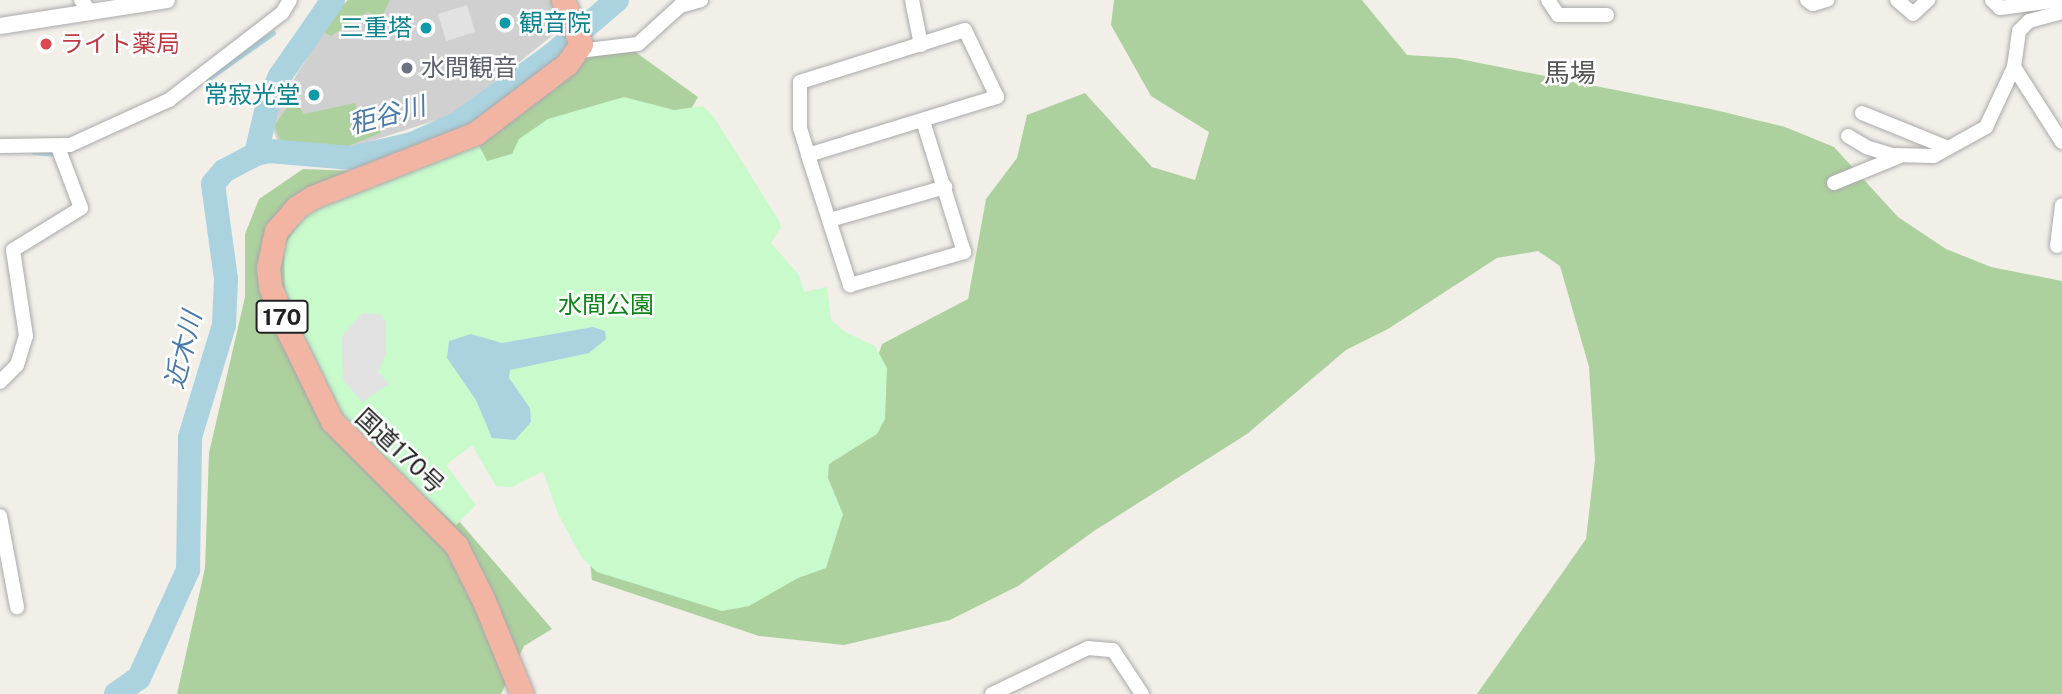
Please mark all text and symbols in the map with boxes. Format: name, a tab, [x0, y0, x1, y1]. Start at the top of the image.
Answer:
place label: 観音院	[519, 9, 591, 37]
place label: 三重塔	[340, 14, 412, 42]
marker: 観音院	[497, 15, 513, 31]
marker: 三重塔	[418, 20, 434, 36]
place label: ライト薬局	[60, 30, 180, 58]
marker: ライト薬局	[38, 36, 54, 52]
place label: 水間観音	[421, 54, 517, 82]
district label: 馬場	[1544, 57, 1596, 89]
marker: 水間観音	[399, 60, 415, 76]
place label: 常寂光堂	[204, 81, 300, 109]
marker: 常寂光堂	[306, 87, 322, 103]
water label: 秬谷川	[345, 90, 429, 140]
park label: 水間公園	[558, 291, 654, 319]
road number: 170	[254, 298, 310, 336]
water label: 近木川	[158, 308, 208, 392]
street label: 国道170号	[350, 403, 450, 499]

